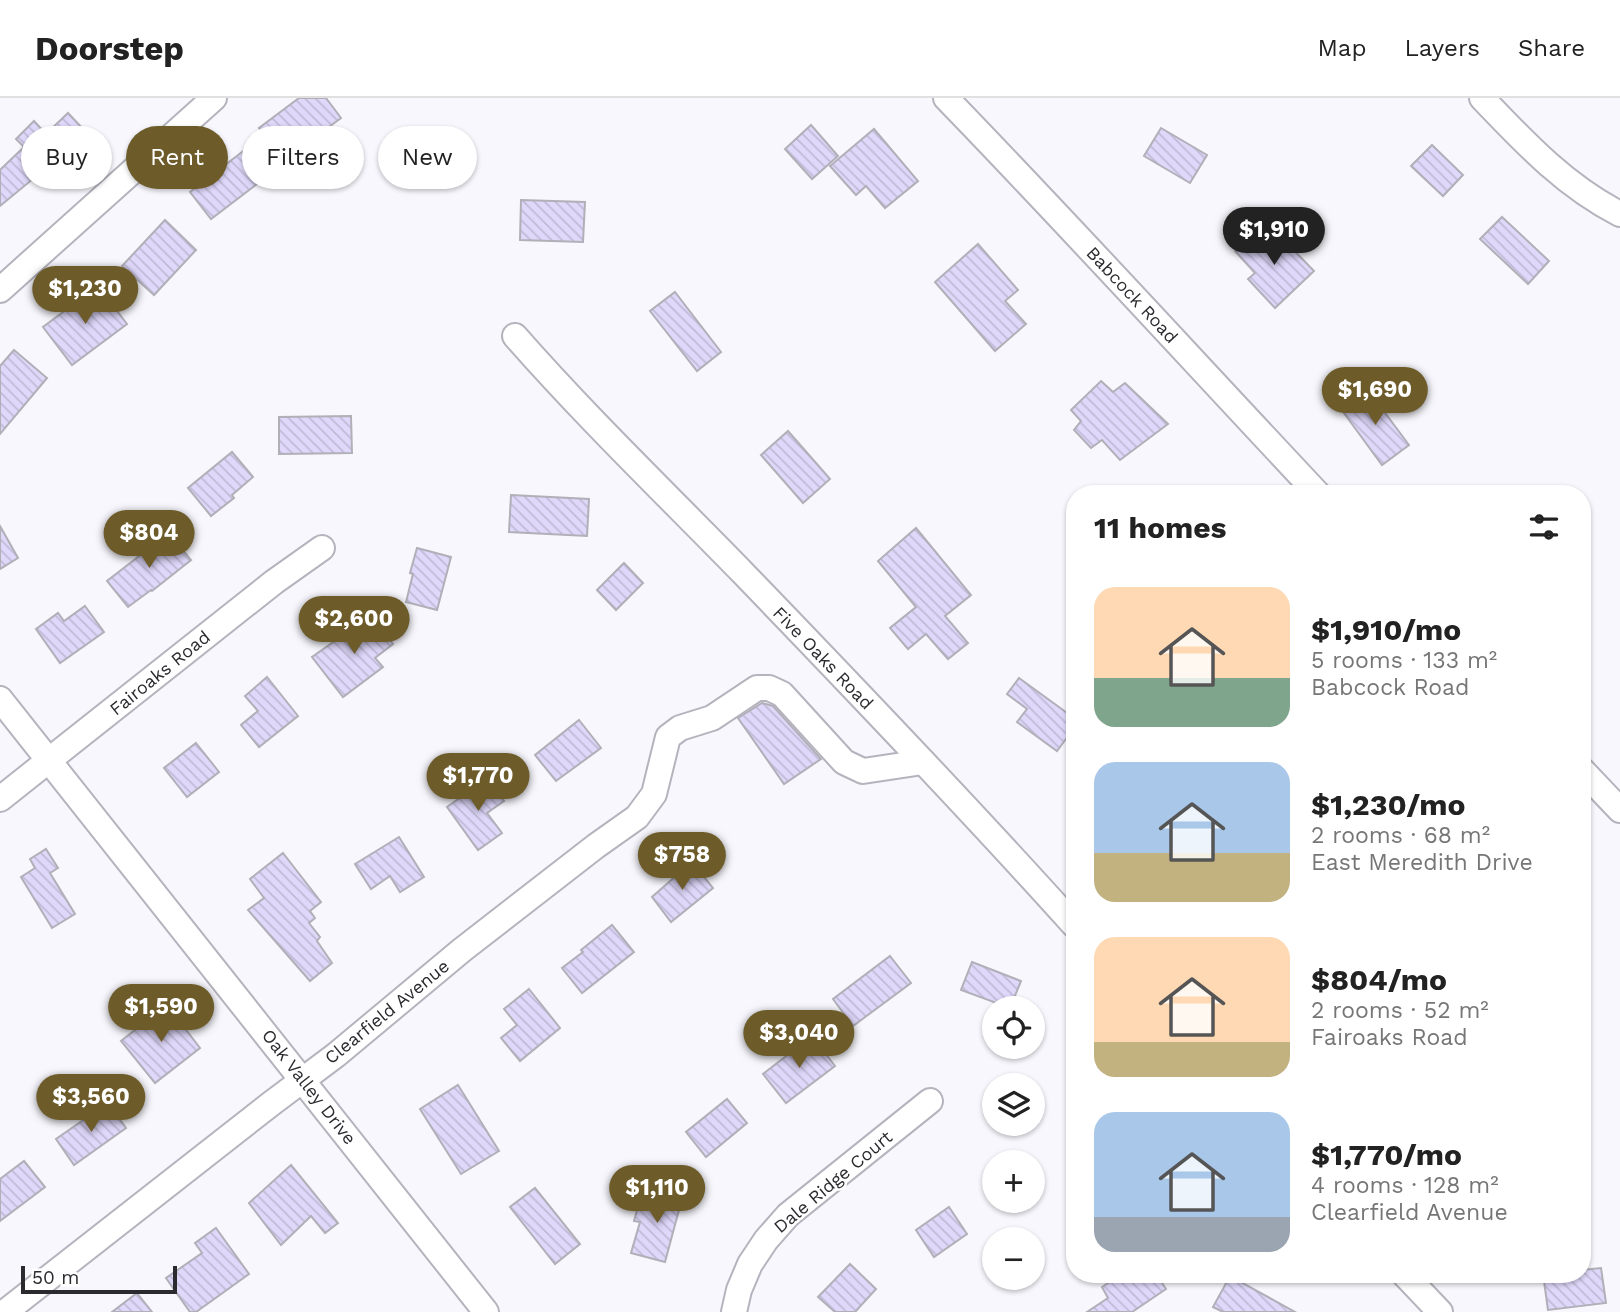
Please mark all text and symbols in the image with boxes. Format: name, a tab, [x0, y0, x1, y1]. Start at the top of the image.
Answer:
text: Doorstep	[35, 29, 184, 68]
text: Map	[1318, 34, 1366, 62]
text: Layers	[1404, 34, 1480, 62]
text: Share	[1518, 34, 1585, 62]
chip: Buy	[21, 126, 112, 189]
chip: Rent	[126, 126, 228, 189]
chip: Filters	[242, 126, 364, 189]
chip: New	[378, 126, 477, 189]
pin: $1,910	[1217, 208, 1331, 267]
text: $1,910	[1239, 216, 1309, 243]
street label: Babcock Road	[1082, 242, 1182, 347]
pin: $1,230	[28, 266, 142, 326]
text: $1,230	[48, 275, 122, 302]
pin: $1,690	[1318, 368, 1432, 427]
text: $1,690	[1338, 376, 1412, 403]
icon: filters	[1525, 508, 1563, 546]
pin: $804	[108, 510, 190, 570]
text: 11 homes	[1094, 510, 1227, 545]
text: $804	[120, 519, 178, 546]
pin: $2,600	[297, 596, 411, 656]
street label: Five Oaks Road	[769, 602, 878, 713]
text: $2,600	[315, 605, 393, 632]
text: $1,910/mo	[1311, 612, 1461, 647]
icon: home	[1150, 615, 1234, 699]
street label: Fairoaks Road	[105, 626, 214, 719]
text: 5 rooms · 133 m²	[1311, 647, 1497, 674]
text: Babcock Road	[1311, 674, 1470, 701]
pin: $1,770	[421, 754, 535, 813]
text: $1,770	[443, 762, 513, 789]
text: $1,230/mo	[1311, 787, 1465, 822]
icon: home	[1150, 790, 1234, 874]
text: 2 rooms · 68 m²	[1311, 822, 1490, 849]
pin: $758	[641, 832, 723, 892]
text: $758	[654, 841, 710, 868]
text: East Meredith Drive	[1311, 849, 1533, 876]
street label: Clearfield Avenue	[320, 955, 453, 1068]
text: $804/mo	[1311, 962, 1447, 997]
icon: home	[1150, 965, 1234, 1049]
pin: $1,590	[104, 984, 218, 1044]
text: $1,590	[124, 993, 198, 1020]
map controls	[982, 996, 1045, 1290]
button: locate	[982, 996, 1045, 1059]
text: 2 rooms · 52 m²	[1311, 997, 1489, 1024]
pin: $3,040	[742, 1010, 856, 1070]
text: $3,040	[759, 1019, 839, 1046]
text: Fairoaks Road	[1311, 1024, 1468, 1051]
street label: Oak Valley Drive	[258, 1025, 361, 1149]
button: layers	[982, 1073, 1045, 1136]
pin: $3,560	[34, 1074, 148, 1134]
text: $3,560	[52, 1083, 130, 1110]
street label: Dale Ridge Court	[769, 1126, 896, 1237]
text: $1,770/mo	[1311, 1137, 1462, 1172]
icon: home	[1150, 1140, 1234, 1224]
button: +	[982, 1150, 1045, 1213]
pin: $1,110	[600, 1166, 714, 1225]
text: 4 rooms · 128 m²	[1311, 1172, 1499, 1199]
text: $1,110	[625, 1174, 689, 1201]
text: Clearfield Avenue	[1311, 1199, 1508, 1226]
button: −	[982, 1227, 1045, 1290]
scale bar	[21, 1263, 177, 1295]
text: 50 m	[32, 1266, 79, 1289]

